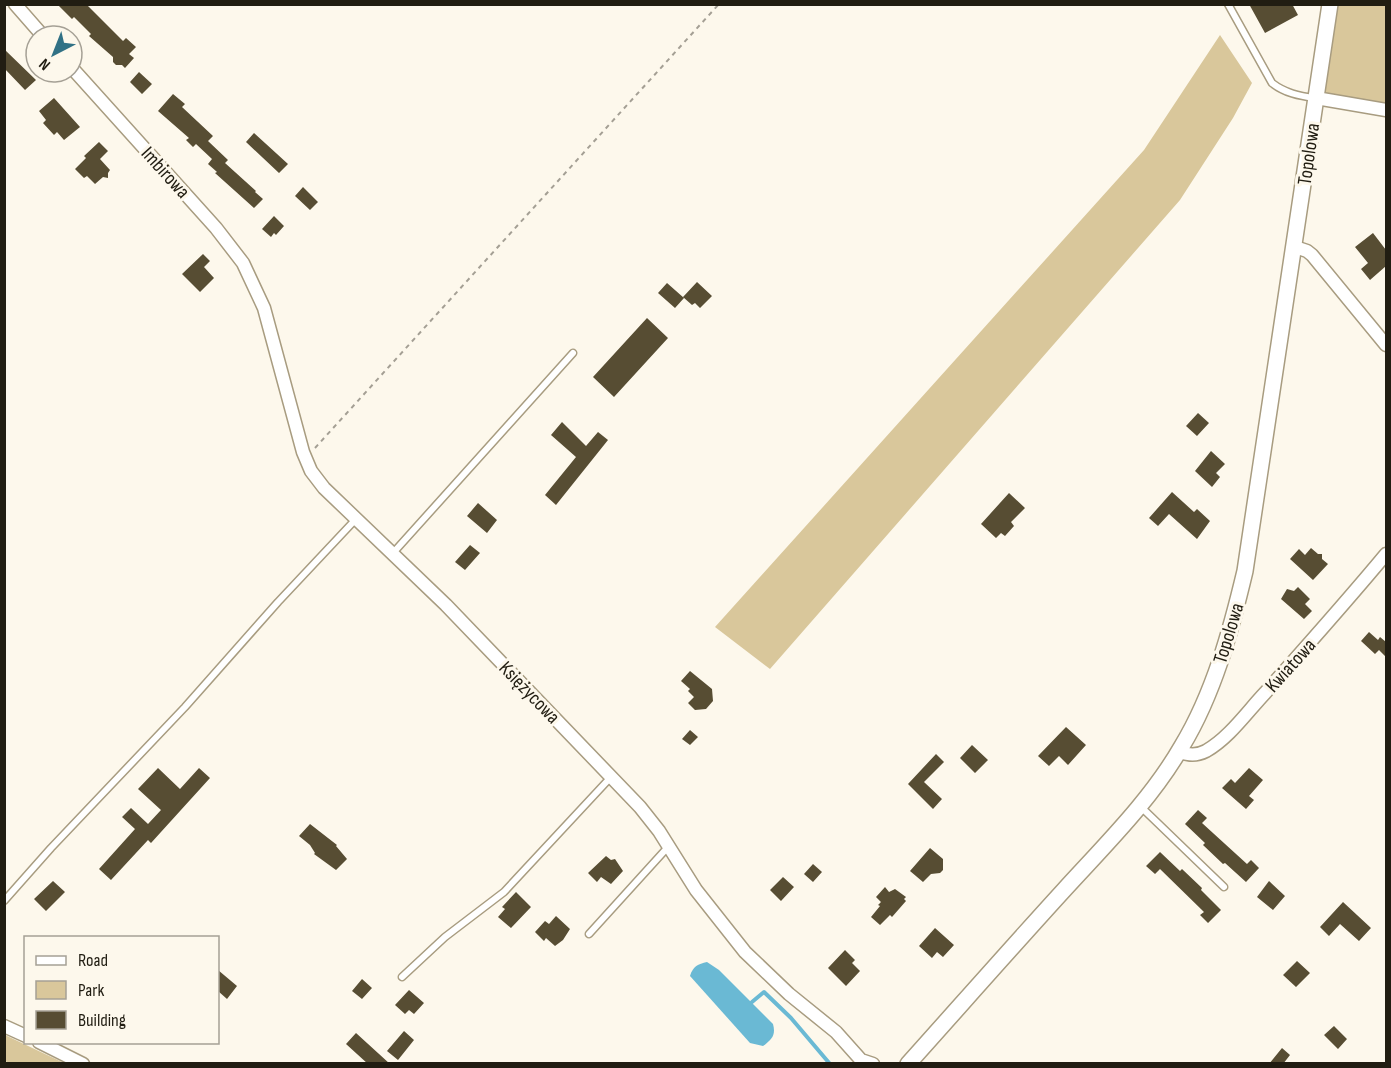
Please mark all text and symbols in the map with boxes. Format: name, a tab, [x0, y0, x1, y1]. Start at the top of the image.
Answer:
north arrow	[24, 24, 84, 84]
text: N	[35, 54, 54, 74]
street label: Topolowa	[1293, 122, 1325, 187]
street label: Imbirowa	[136, 142, 195, 203]
street label: Topolowa	[1208, 600, 1250, 667]
street label: Kwiatowa	[1260, 634, 1321, 698]
street label: Księżycowa	[494, 656, 565, 729]
legend	[24, 936, 219, 1044]
text: Road	[78, 950, 108, 971]
text: Park	[78, 980, 104, 1001]
text: Building	[78, 1010, 126, 1031]

